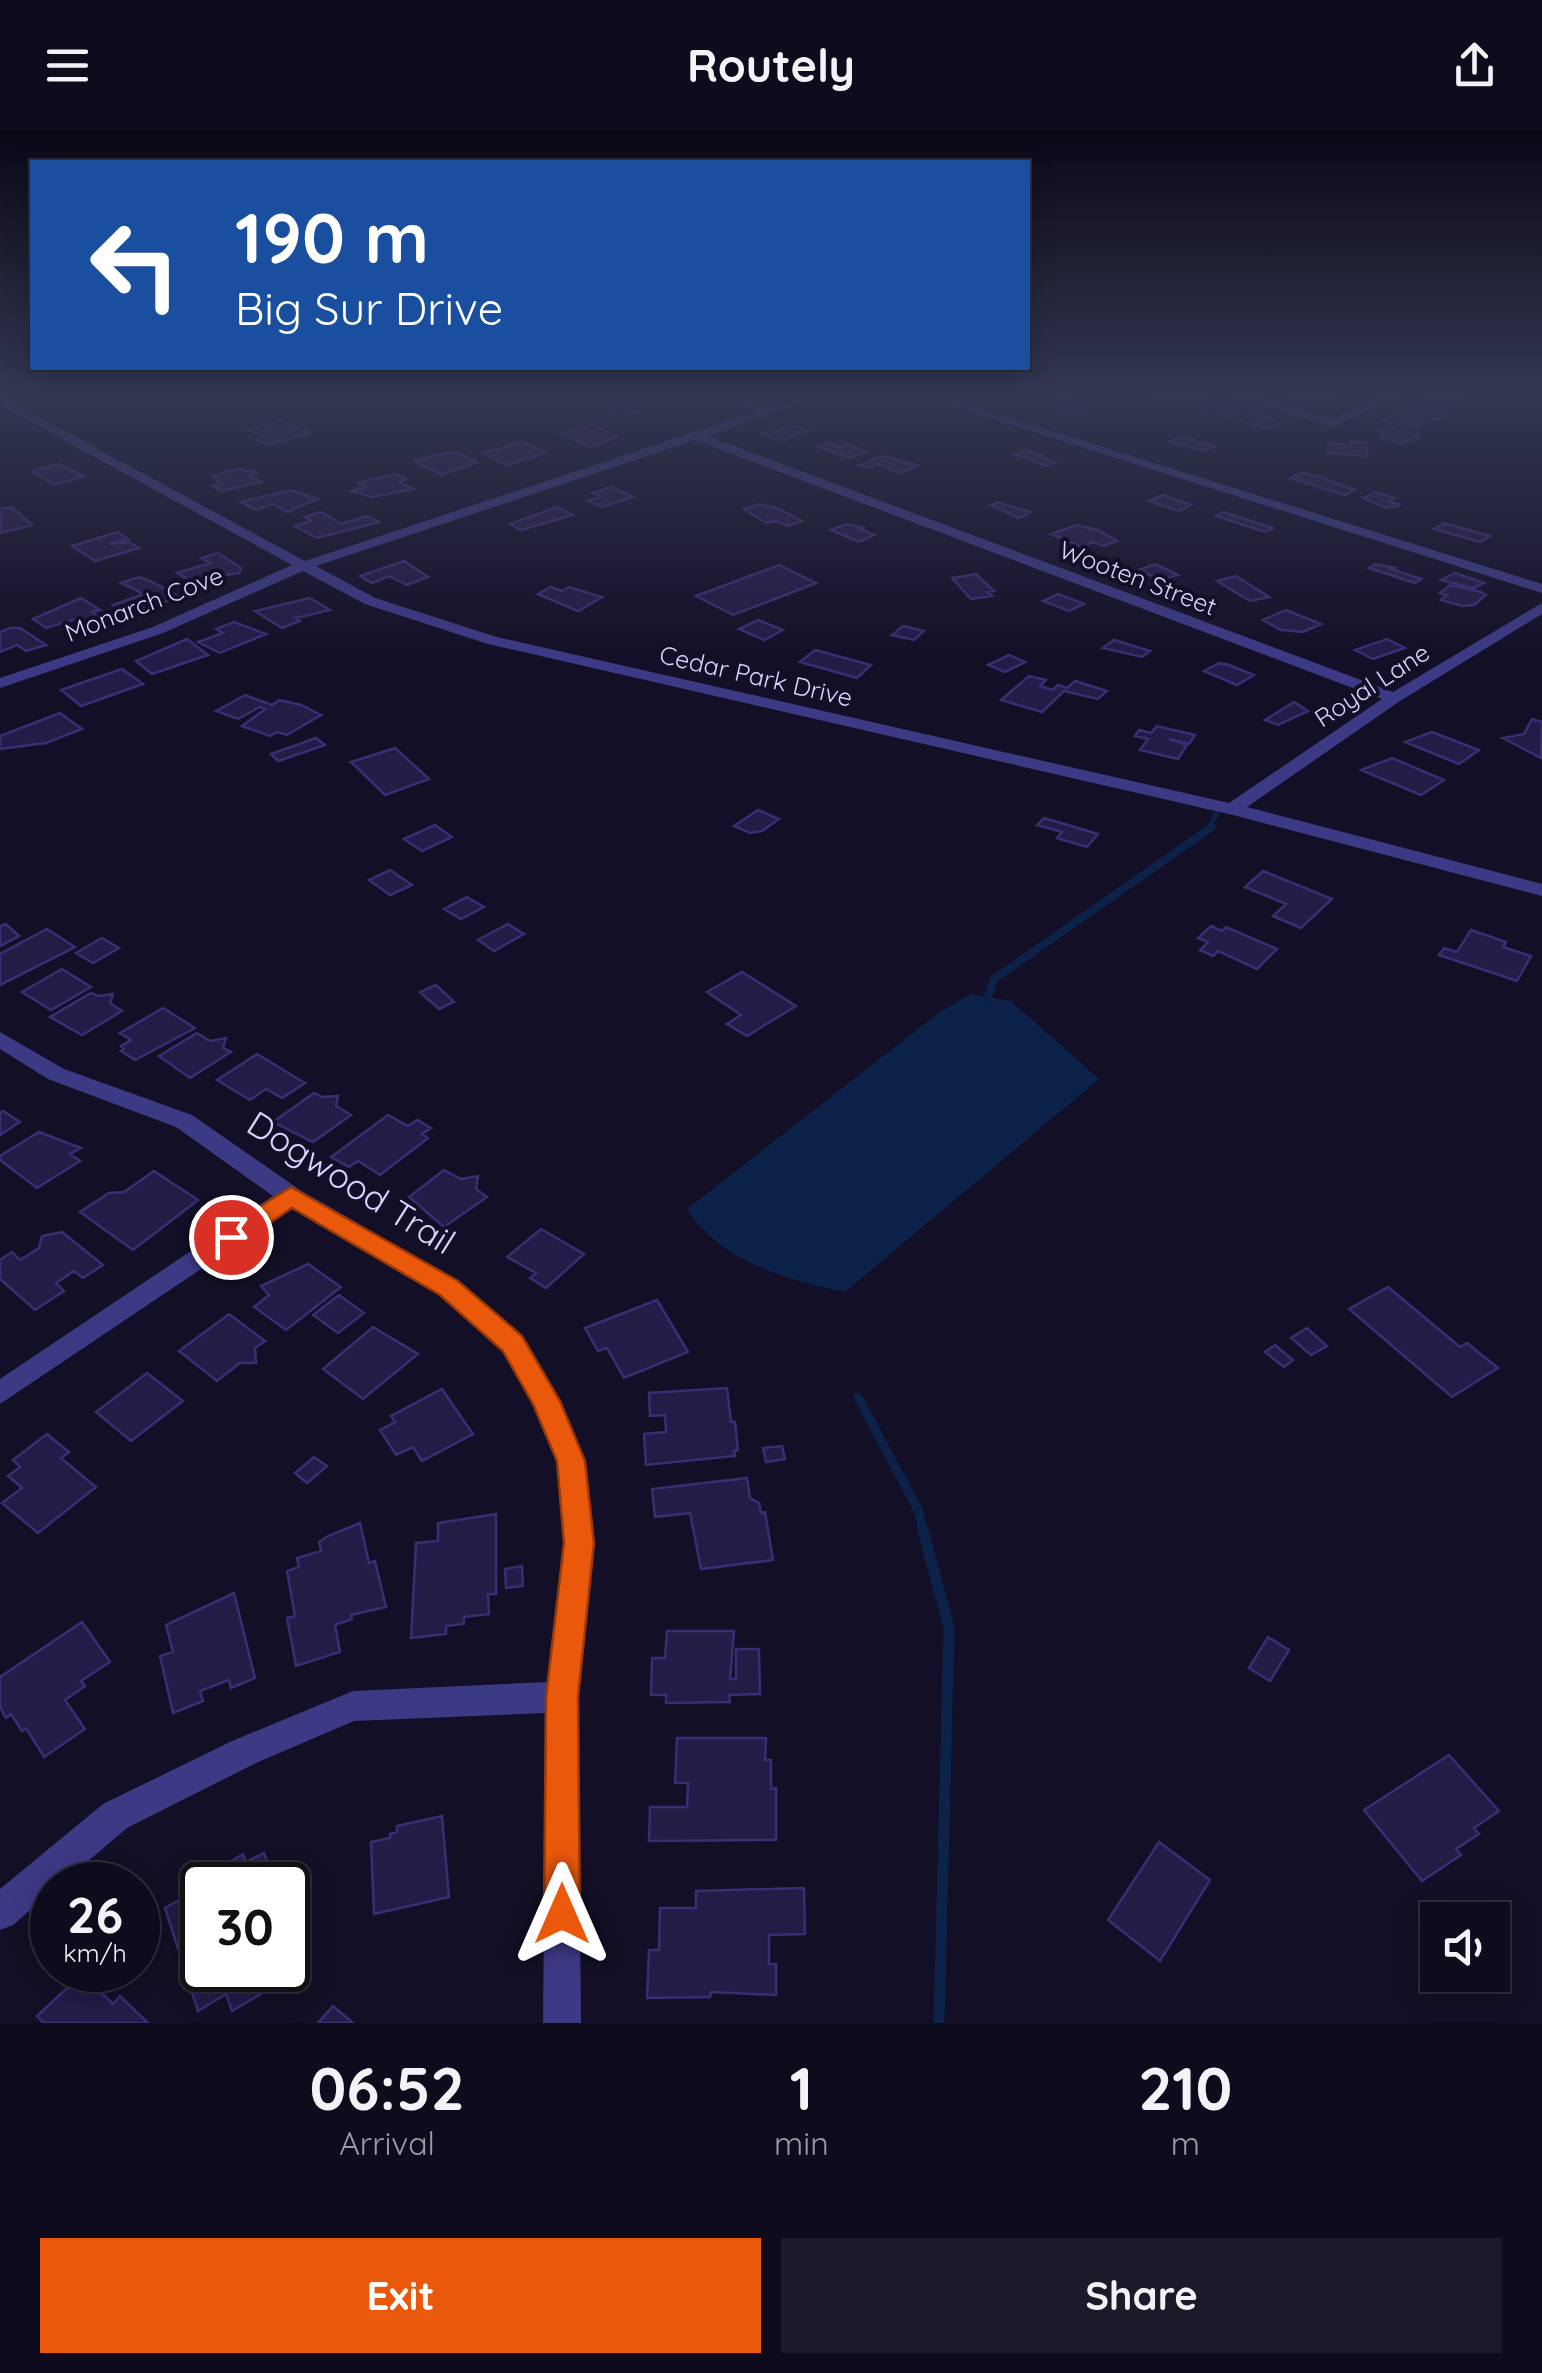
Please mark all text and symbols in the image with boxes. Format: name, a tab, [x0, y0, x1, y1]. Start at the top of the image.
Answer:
text: Routely	[687, 37, 855, 93]
icon: menu	[40, 38, 95, 93]
icon: share	[1447, 38, 1502, 93]
text: 190 m	[235, 193, 429, 281]
icon: left	[70, 200, 200, 330]
text: Big Sur Drive	[235, 280, 503, 336]
street label: Wooten Street	[1055, 533, 1221, 622]
street label: Monarch Cove	[60, 559, 227, 648]
street label: Royal Lane	[1308, 636, 1435, 733]
street label: Cedar Park Drive	[657, 638, 856, 713]
street label: Dogwood Trail	[240, 1101, 464, 1264]
pin	[189, 1195, 274, 1280]
icon: arrive	[204, 1210, 259, 1265]
speed limit sign: 30	[180, 1862, 310, 1992]
position arrow	[510, 1862, 614, 1966]
text: 26	[67, 1883, 123, 1946]
map controls	[1420, 1902, 1510, 1992]
button: sound	[1420, 1902, 1510, 1992]
text: km/h	[63, 1937, 127, 1968]
text: 06:52	[310, 2050, 465, 2125]
text: 1	[790, 2050, 813, 2125]
text: 210	[1138, 2050, 1232, 2125]
text: Arrival	[339, 2123, 435, 2163]
text: min	[774, 2123, 829, 2163]
text: m	[1171, 2123, 1200, 2163]
button: Exit	[40, 2238, 761, 2353]
button: Share	[781, 2238, 1502, 2353]

